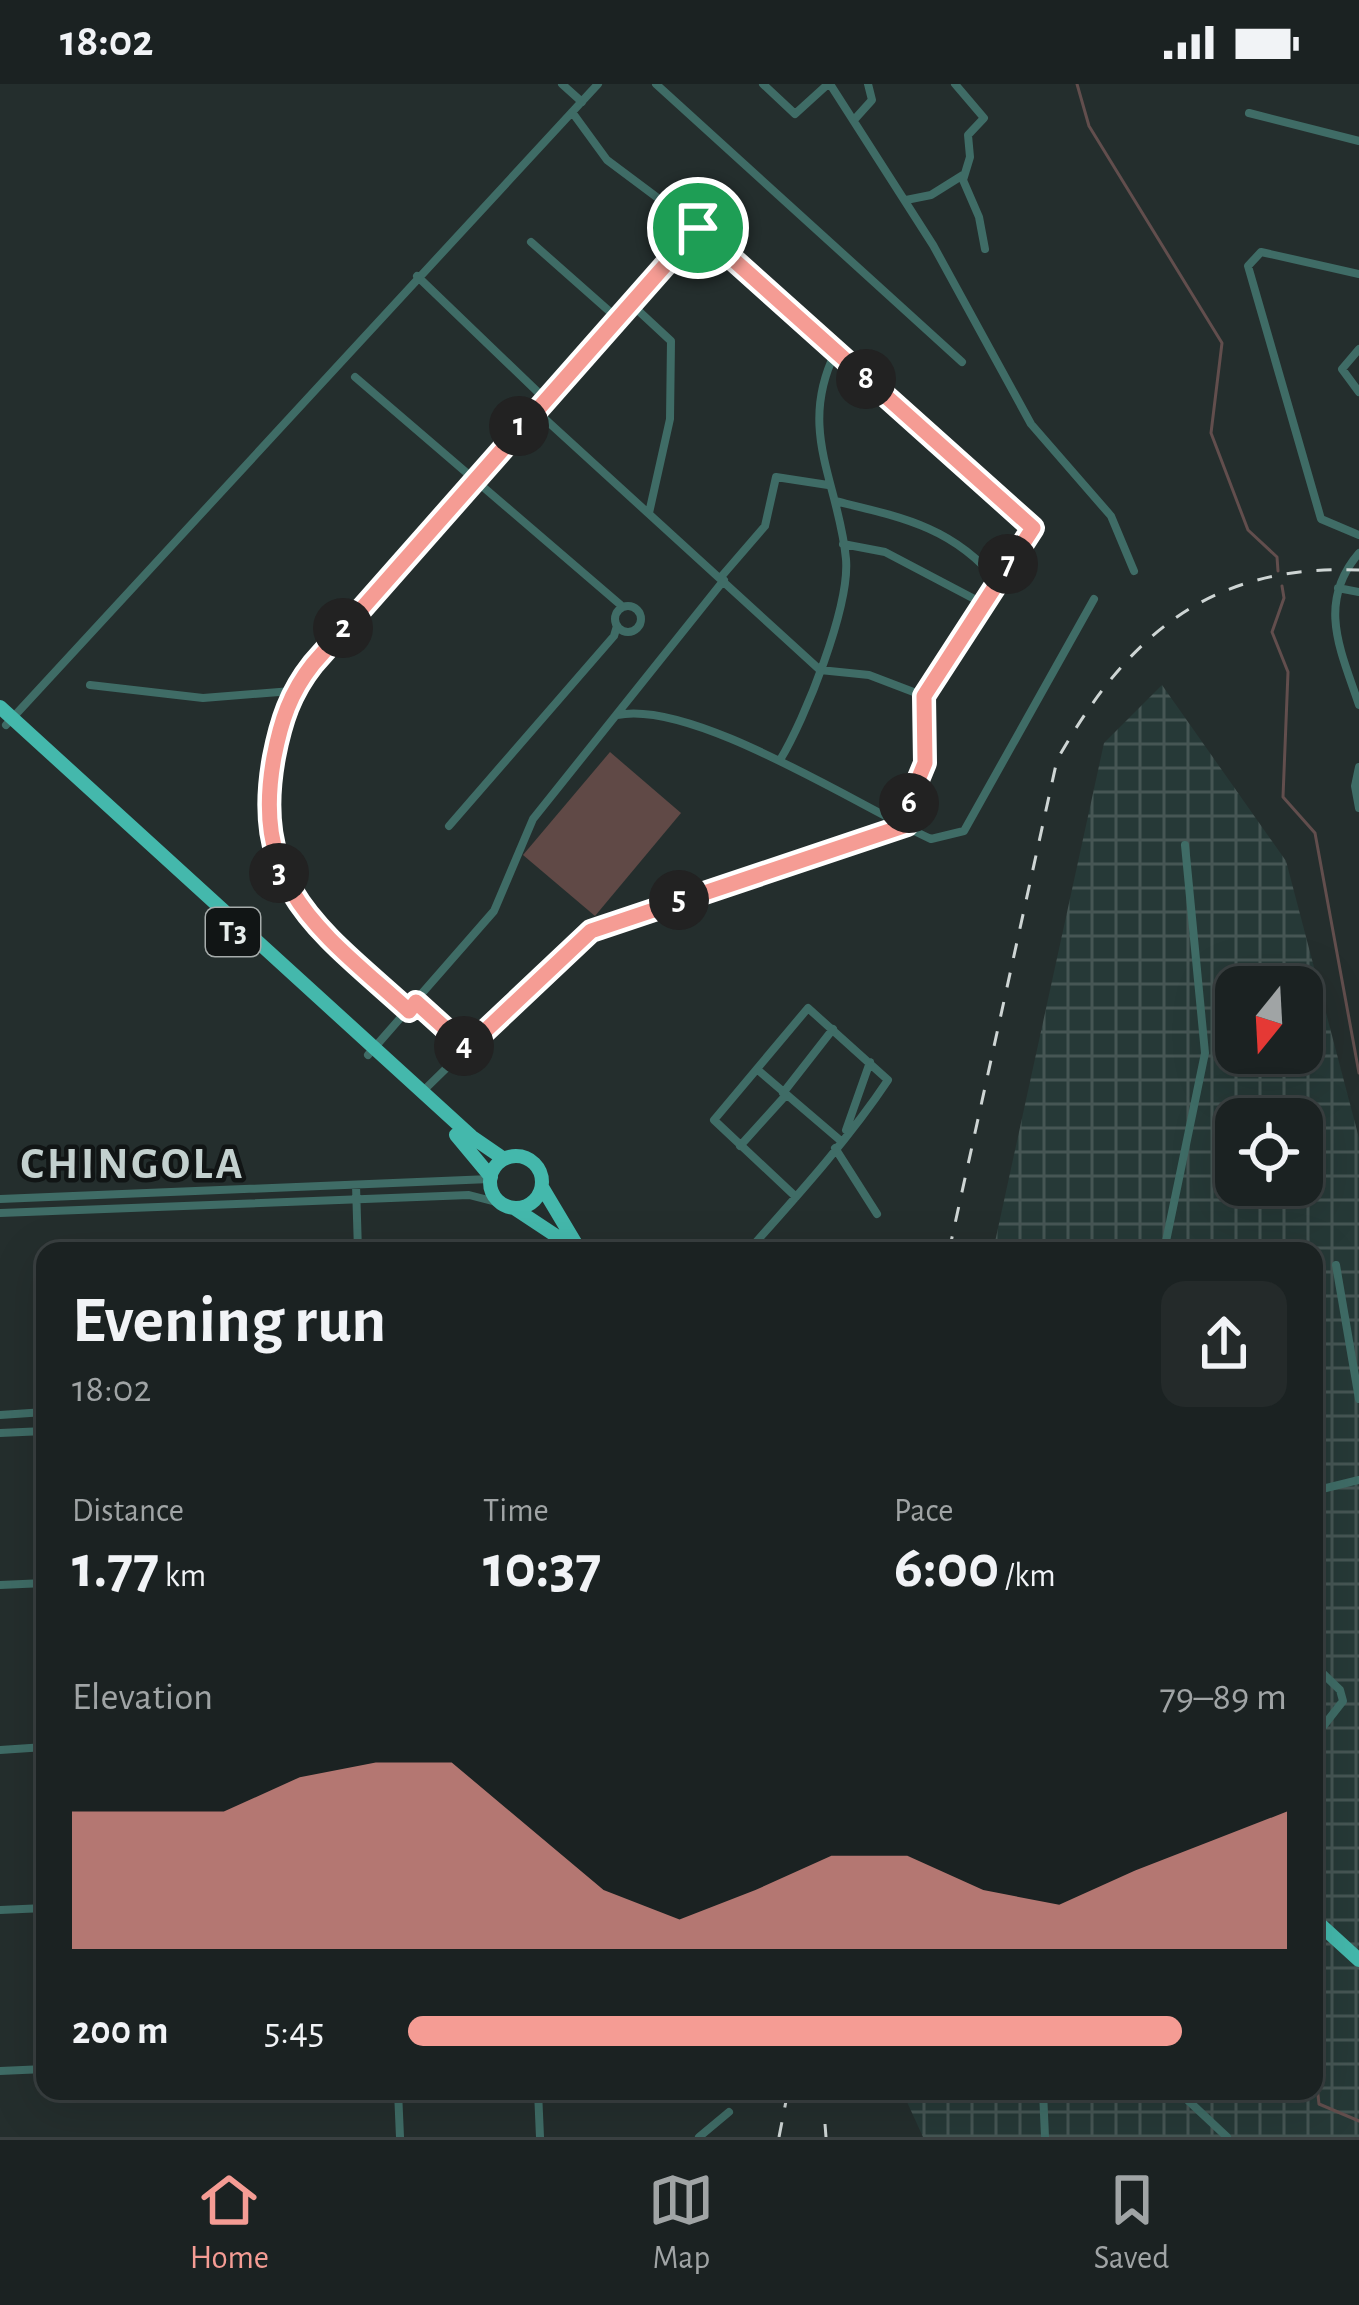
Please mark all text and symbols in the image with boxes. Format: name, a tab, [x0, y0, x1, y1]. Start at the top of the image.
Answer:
text: 18:02	[60, 19, 153, 64]
pin	[647, 177, 749, 279]
icon: arrive	[665, 195, 731, 261]
pin: 8	[836, 349, 896, 409]
text: 8	[858, 362, 874, 395]
pin: 1	[489, 396, 549, 456]
text: 1	[513, 409, 525, 442]
pin: 7	[978, 534, 1038, 594]
text: 7	[1001, 547, 1015, 580]
pin: 2	[313, 598, 373, 658]
text: 2	[335, 611, 351, 644]
pin: 6	[879, 773, 939, 833]
text: 6	[901, 786, 917, 819]
pin: 3	[249, 843, 309, 903]
text: 3	[272, 856, 286, 889]
pin: 5	[649, 870, 709, 930]
text: 5	[672, 883, 686, 916]
road number: T3	[206, 908, 260, 956]
north arrow	[1215, 966, 1323, 1074]
map controls	[1215, 966, 1323, 1206]
pin: 4	[434, 1016, 494, 1076]
text: 4	[456, 1029, 472, 1062]
button: locate	[1215, 1098, 1323, 1206]
district label: CHINGOLA	[20, 1142, 246, 1187]
button: share	[1161, 1281, 1287, 1407]
text: Evening run	[72, 1288, 386, 1354]
text: 18:02	[72, 1370, 151, 1409]
text: Distance	[72, 1495, 184, 1528]
text: Time	[483, 1495, 549, 1528]
text: Pace	[894, 1495, 953, 1528]
text: 1.77	[72, 1538, 159, 1598]
text: 10:37	[483, 1538, 601, 1598]
text: 6:00	[894, 1538, 999, 1598]
text: km	[159, 1560, 206, 1593]
text: /km	[999, 1560, 1056, 1593]
text: Elevation	[72, 1678, 213, 1717]
text: 79–89 m	[1159, 1678, 1287, 1717]
text: 200 m	[72, 2012, 168, 2051]
text: 5:45	[264, 2012, 324, 2051]
tab: Home	[190, 2167, 269, 2279]
tab: Map	[648, 2167, 714, 2279]
tab: Saved	[1094, 2167, 1169, 2279]

